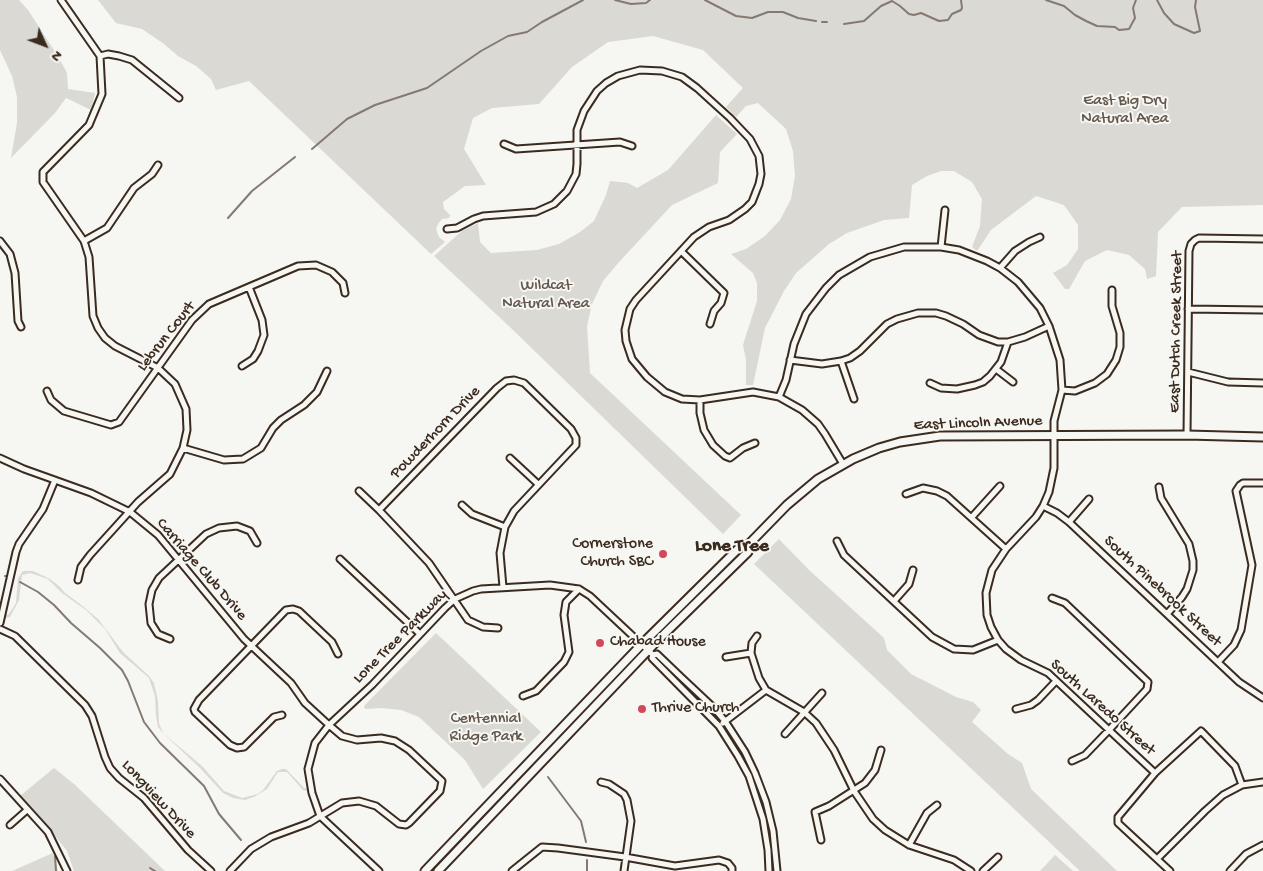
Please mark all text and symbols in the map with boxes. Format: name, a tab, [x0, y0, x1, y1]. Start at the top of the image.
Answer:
north arrow	[20, 20, 70, 70]
text: N	[47, 46, 66, 65]
park label: East Big Dry Natural Area	[1081, 92, 1169, 130]
street label: East Dutch Creek Street	[1166, 251, 1188, 413]
park label: Wildcat Natural Area	[502, 277, 590, 315]
street label: Lebrun Court	[134, 298, 200, 376]
street label: Powderhorn Drive	[387, 383, 485, 483]
street label: East Lincoln Avenue	[913, 412, 1043, 436]
street label: Carriage Club Drive	[151, 515, 251, 625]
street label: South Pinebrook Street	[1099, 532, 1225, 652]
place label: Cornerstone Church SBC	[572, 535, 653, 573]
district label: Lone Tree	[695, 536, 769, 558]
marker: Cornerstone Church SBC	[657, 548, 669, 560]
street label: Lone Tree Parkway	[350, 586, 452, 688]
place label: Chabad House	[610, 633, 706, 653]
marker: Chabad House	[594, 637, 606, 649]
street label: South Laredo Street	[1045, 656, 1159, 760]
place label: Thrive Church	[652, 699, 739, 719]
marker: Thrive Church	[636, 703, 648, 715]
park label: Centennial Ridge Park	[450, 710, 522, 748]
street label: Longview Drive	[117, 757, 199, 843]

